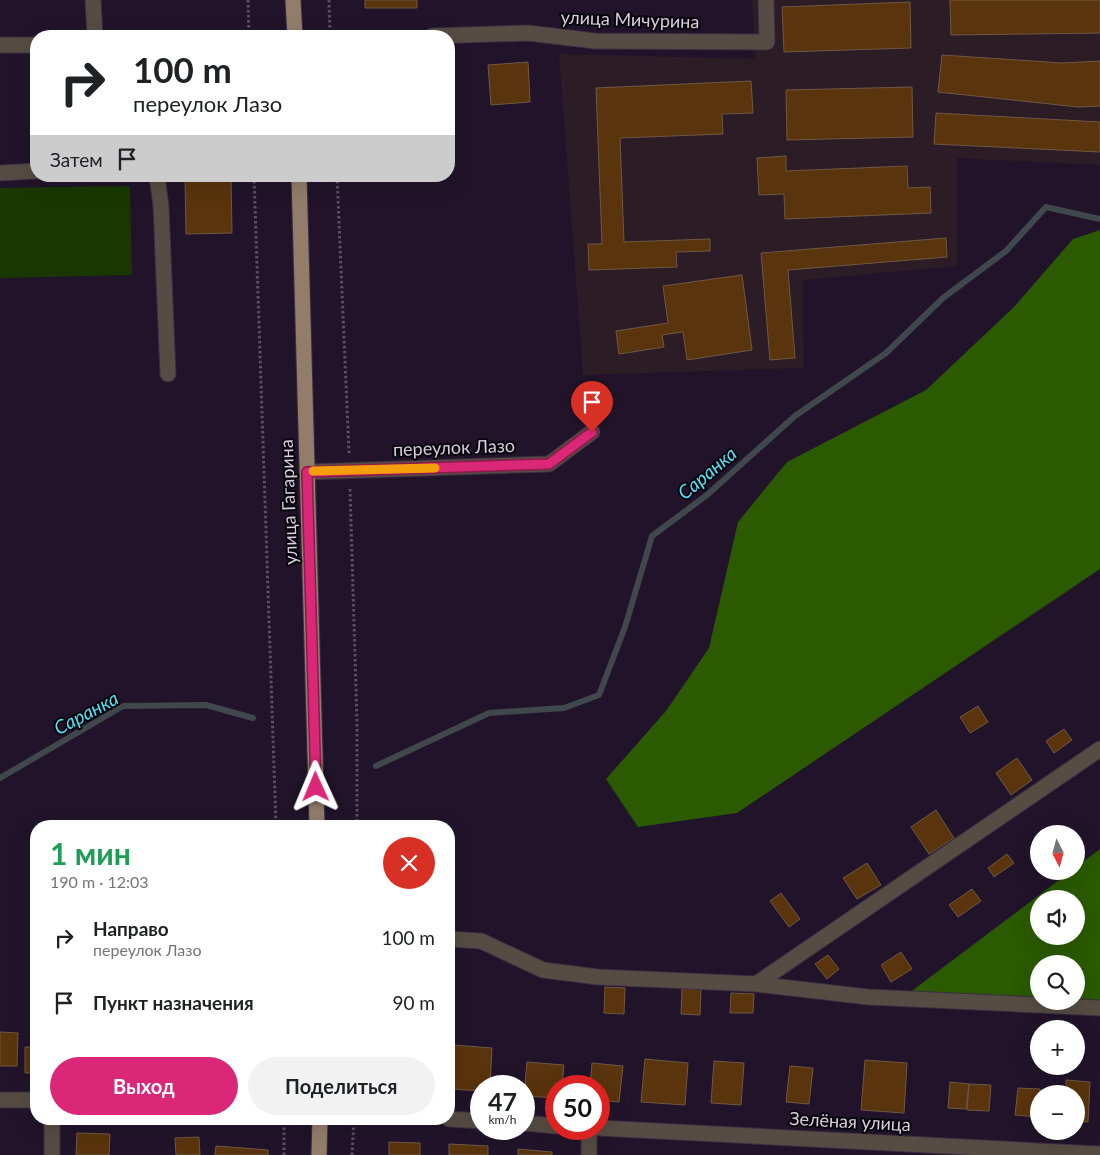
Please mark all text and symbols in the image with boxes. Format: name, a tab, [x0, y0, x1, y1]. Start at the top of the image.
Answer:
street label: улица Мичурина	[560, 6, 700, 32]
text: 100 m	[133, 48, 232, 90]
icon: right	[50, 50, 115, 115]
text: переулок Лазо	[133, 90, 282, 117]
icon: arrive	[113, 145, 141, 173]
text: Затем	[50, 148, 103, 171]
pin	[571, 381, 613, 432]
icon: arrive	[578, 388, 606, 416]
street label: переулок Лазо	[393, 434, 515, 460]
street label: улица Гагарина	[275, 439, 301, 565]
water label: Саранка	[673, 441, 741, 504]
water label: Саранка	[50, 686, 122, 739]
position arrow	[289, 760, 341, 812]
north arrow	[1030, 825, 1085, 880]
map controls	[1030, 825, 1085, 1140]
text: 1 мин	[50, 835, 131, 871]
button: close	[383, 837, 435, 889]
text: 190 m · 12:03	[50, 872, 149, 891]
button: sound	[1030, 890, 1085, 945]
text: Направо	[93, 917, 169, 940]
icon: right	[50, 924, 78, 952]
text: 100 m	[381, 926, 435, 949]
text: переулок Лазо	[93, 940, 202, 959]
button: search	[1030, 955, 1085, 1010]
icon: arrive	[50, 989, 78, 1017]
text: Пункт назначения	[93, 991, 254, 1014]
text: 90 m	[392, 991, 435, 1014]
button: +	[1030, 1020, 1085, 1075]
button: Выход	[50, 1057, 238, 1115]
button: Поделиться	[248, 1057, 435, 1115]
speed limit sign: 50	[545, 1075, 610, 1140]
button: −	[1030, 1085, 1085, 1140]
text: 47	[488, 1086, 517, 1116]
street label: Зелёная улица	[789, 1107, 911, 1135]
text: km/h	[488, 1112, 517, 1127]

